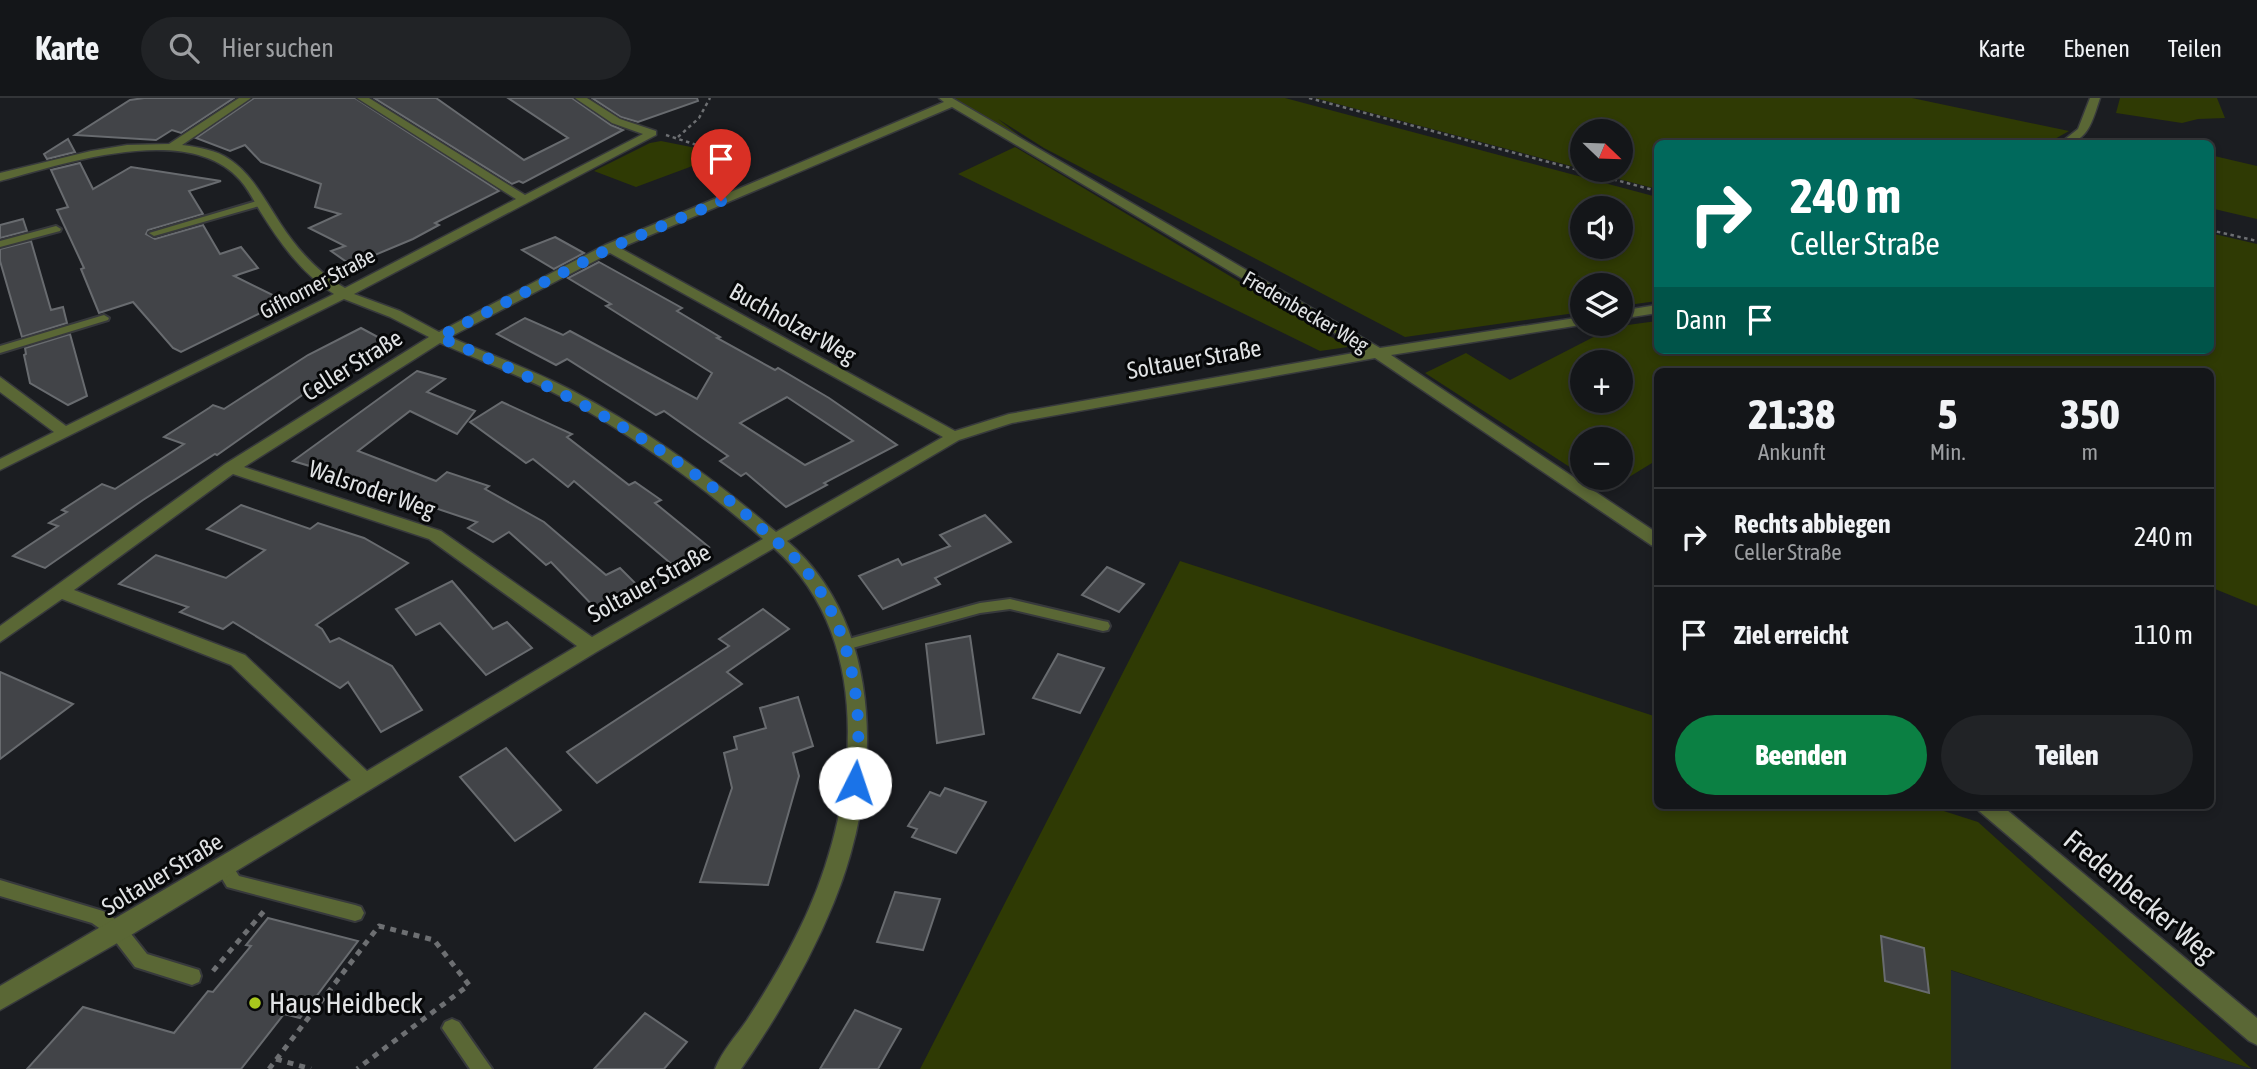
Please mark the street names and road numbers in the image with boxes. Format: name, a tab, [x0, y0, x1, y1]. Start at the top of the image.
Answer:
street label: Gifhorner Straße	[255, 243, 379, 323]
street label: Fredenbecker Weg	[1239, 265, 1373, 357]
street label: Buchholzer Weg	[725, 277, 862, 369]
street label: Celler Straße	[297, 324, 407, 406]
street label: Soltauer Straße	[1125, 334, 1263, 384]
street label: Walsroder Weg	[305, 455, 439, 523]
street label: Soltauer Straße	[583, 538, 715, 628]
street label: Fredenbecker Weg	[2058, 823, 2222, 969]
street label: Soltauer Straße	[97, 828, 227, 920]

